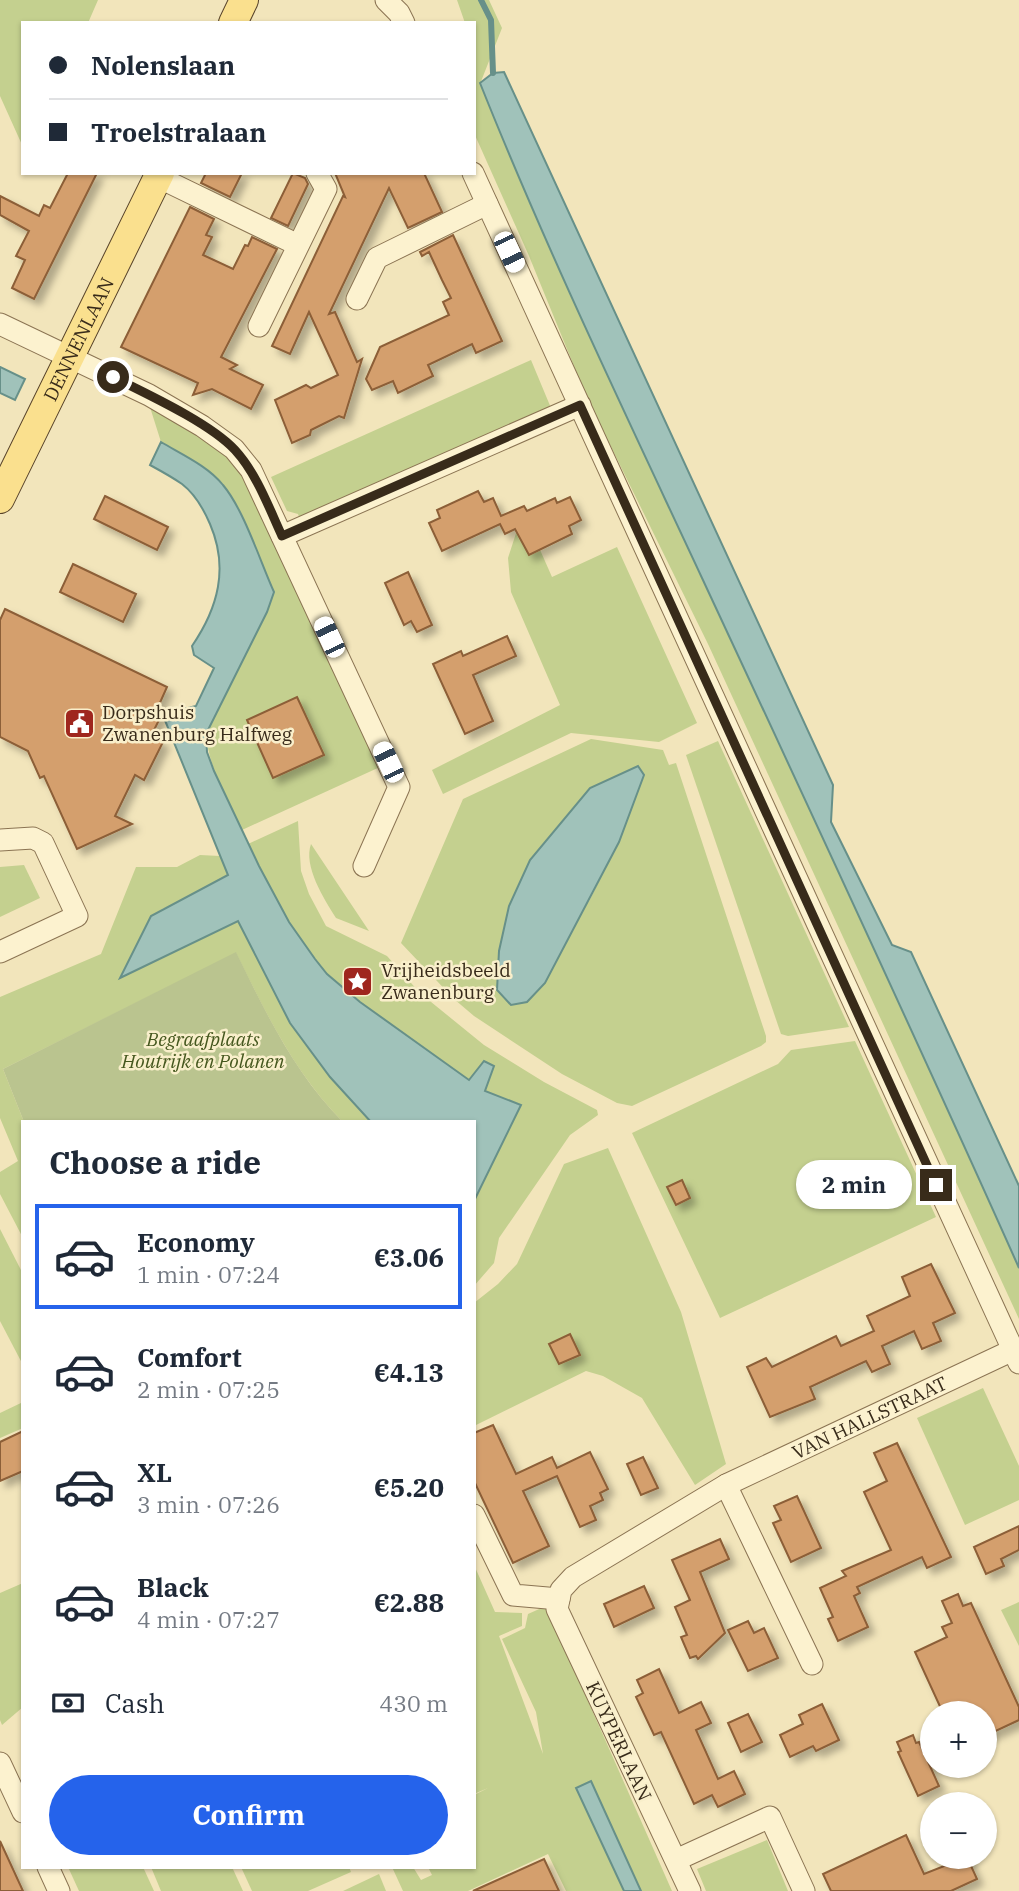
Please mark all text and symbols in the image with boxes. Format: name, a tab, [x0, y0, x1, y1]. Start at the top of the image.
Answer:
text: Nolenslaan	[91, 48, 235, 82]
text: Troelstralaan	[91, 115, 266, 149]
car	[491, 229, 528, 275]
street label: DENNENLAAN	[38, 273, 119, 405]
route start	[97, 361, 129, 393]
car	[311, 614, 348, 660]
place label: Dorpshuis Zwanenburg Halfweg	[102, 700, 293, 746]
public building icon: Dorpshuis Zwanenburg Halfweg	[62, 706, 96, 740]
car	[370, 739, 407, 785]
place label: Vrijheidsbeeld Zwanenburg	[381, 958, 511, 1004]
place icon: Vrijheidsbeeld Zwanenburg	[341, 964, 375, 998]
park label: Begraafplaats Houtrijk en Polanen	[120, 1027, 285, 1073]
text: Choose a ride	[49, 1141, 261, 1183]
callout: 2 min	[796, 1160, 912, 1210]
text: 2 min	[822, 1169, 886, 1199]
route end	[920, 1169, 952, 1201]
icon: car	[53, 1225, 116, 1288]
text: Economy	[137, 1225, 255, 1259]
text: €3.06	[374, 1240, 444, 1274]
text: 1 min · 07:24	[137, 1259, 280, 1289]
icon: car	[53, 1340, 116, 1403]
text: Comfort	[137, 1340, 242, 1374]
text: €4.13	[374, 1355, 444, 1389]
street label: VAN HALLSTRAAT	[788, 1371, 951, 1464]
text: 2 min · 07:25	[137, 1374, 280, 1404]
icon: car	[53, 1455, 116, 1518]
text: XL	[137, 1455, 172, 1489]
text: €5.20	[374, 1470, 444, 1504]
text: 3 min · 07:26	[137, 1489, 280, 1519]
icon: car	[53, 1570, 116, 1633]
text: Black	[137, 1570, 209, 1604]
text: €2.88	[374, 1585, 444, 1619]
text: 4 min · 07:27	[137, 1604, 280, 1634]
street label: KUYPERLAAN	[581, 1678, 657, 1804]
icon: cash	[49, 1684, 87, 1722]
text: Cash	[105, 1686, 165, 1720]
text: 430 m	[379, 1688, 448, 1718]
map controls	[920, 1701, 997, 1869]
button: +	[920, 1701, 997, 1778]
button: Confirm	[49, 1775, 448, 1855]
button: −	[920, 1792, 997, 1869]

